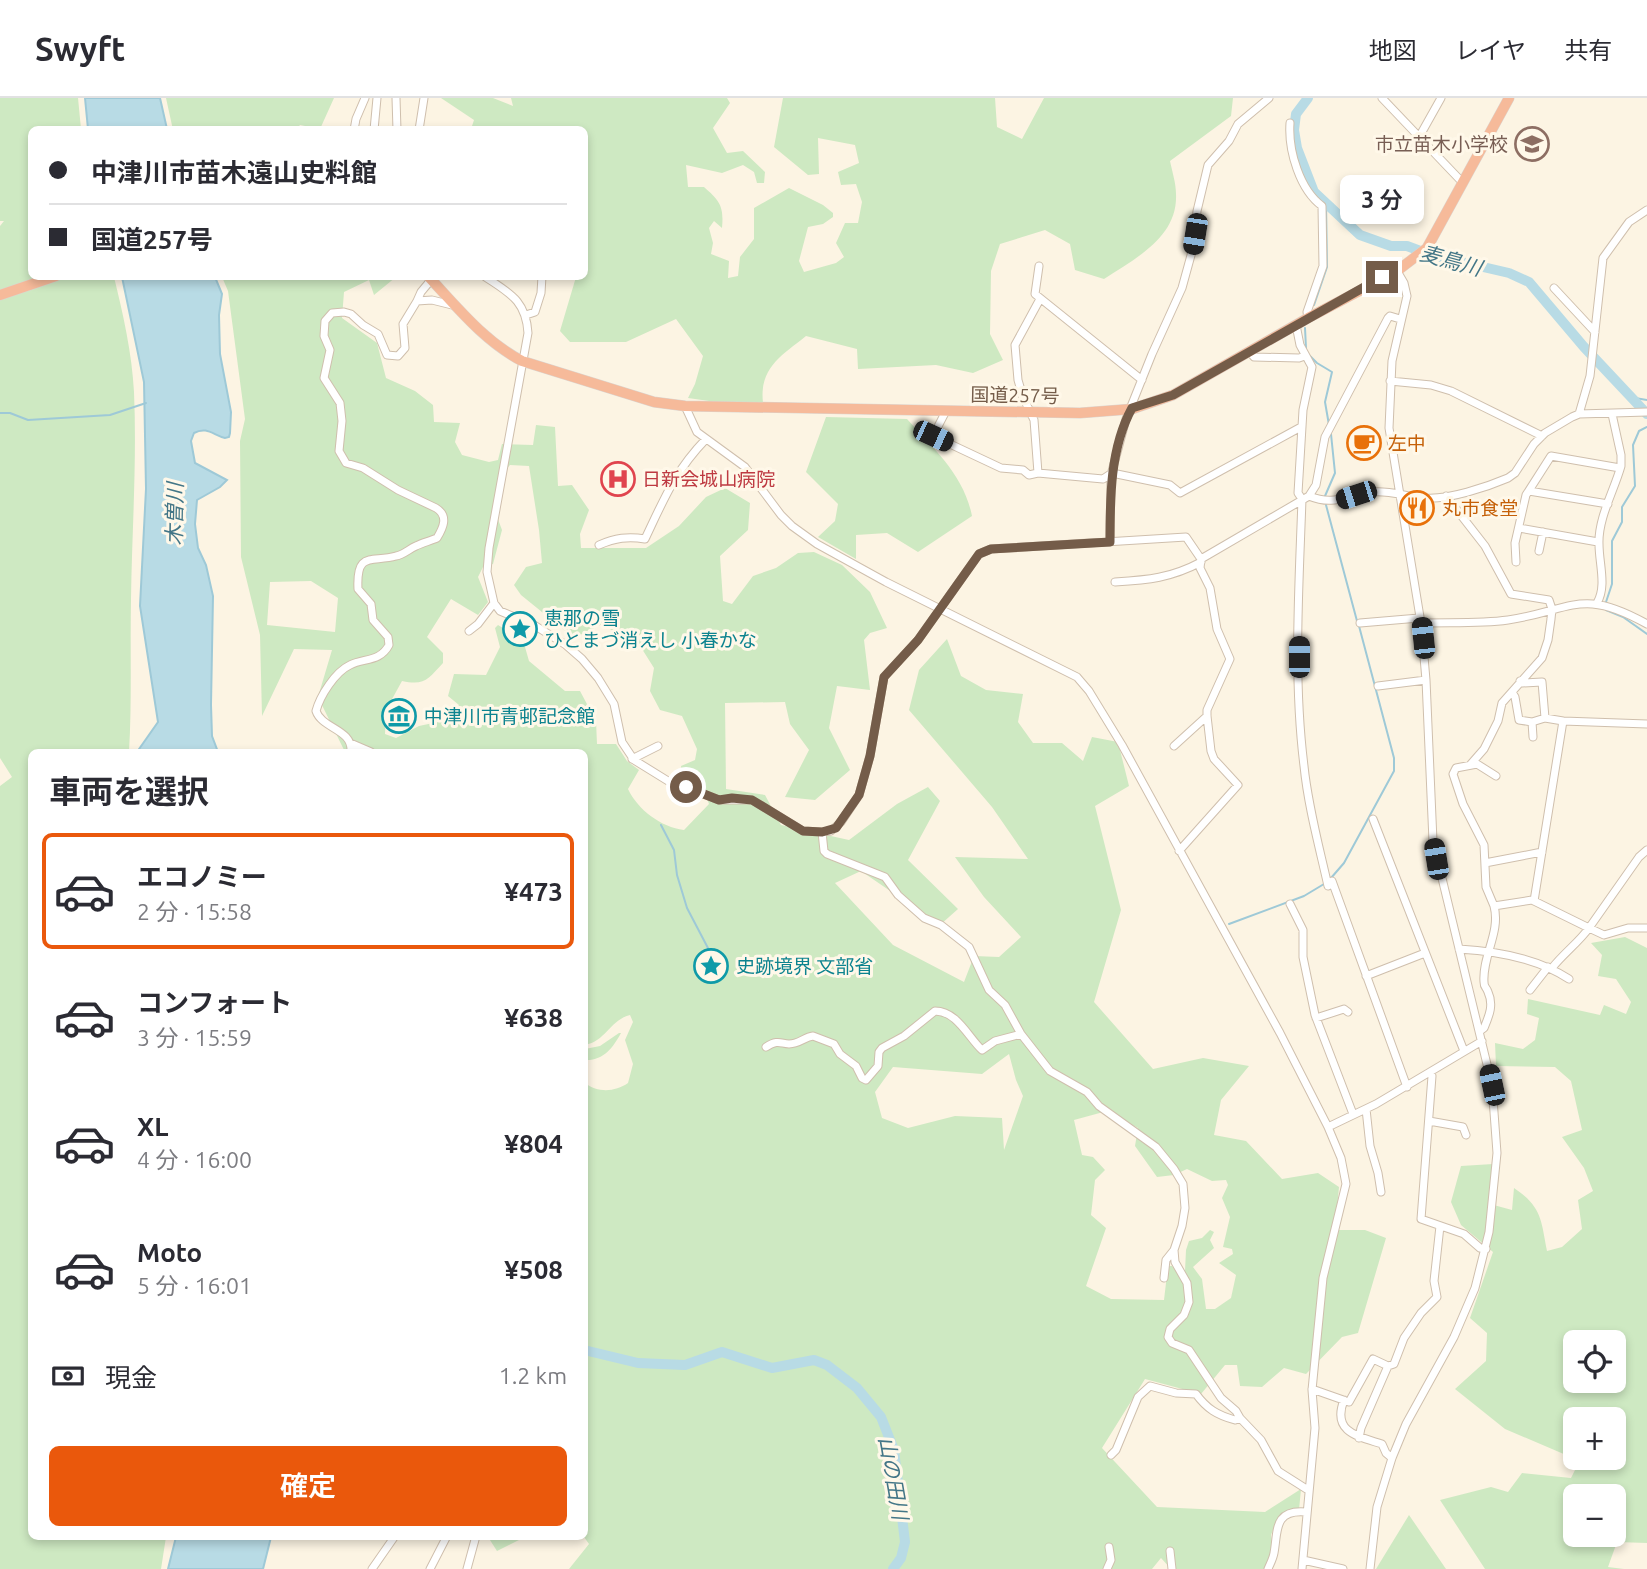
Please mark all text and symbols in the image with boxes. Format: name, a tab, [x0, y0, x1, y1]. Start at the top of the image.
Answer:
text: Swyft	[35, 30, 125, 67]
text: 地図	[1369, 37, 1417, 64]
text: レイヤ	[1455, 37, 1526, 64]
text: 共有	[1564, 37, 1612, 64]
school or university icon: 市立苗木小学校	[1513, 125, 1551, 163]
place label: 市立苗木小学校	[1375, 133, 1508, 155]
text: 中津川市苗木遠山史料館	[91, 158, 377, 187]
callout: 3 分	[1340, 176, 1424, 225]
text: 3 分	[1361, 187, 1403, 212]
car	[1182, 212, 1209, 256]
text: 国道257号	[91, 225, 213, 254]
water label: 麦鳥川	[1417, 240, 1486, 280]
route end	[1366, 261, 1398, 293]
street label: 国道257号	[970, 383, 1060, 407]
car	[910, 418, 957, 454]
cafe icon: 左中	[1345, 424, 1383, 462]
place label: 左中	[1388, 432, 1426, 454]
hospital icon: 日新会城山病院	[599, 460, 637, 498]
place label: 日新会城山病院	[642, 468, 775, 490]
car	[1333, 479, 1380, 511]
water label: 木曽川	[161, 480, 187, 546]
restaurant icon: 丸市食堂	[1398, 489, 1436, 527]
place label: 丸市食堂	[1442, 497, 1518, 519]
place label: 恵那の雪 ひとまづ消えし 小春かな	[544, 607, 757, 651]
place icon: 恵那の雪 ひとまづ消えし 小春かな	[501, 610, 539, 648]
car	[1411, 616, 1436, 660]
car	[1289, 636, 1310, 678]
museum icon: 中津川市青邨記念館	[380, 697, 418, 735]
place label: 中津川市青邨記念館	[424, 705, 595, 727]
route start	[670, 771, 702, 803]
text: 車両を選択	[49, 773, 209, 809]
car	[1423, 837, 1450, 881]
icon: car	[53, 860, 116, 923]
text: エコノミー	[137, 862, 267, 891]
text: ¥473	[504, 877, 563, 906]
text: 2 分 · 15:58	[137, 899, 252, 924]
place icon: 史跡境界 文部省	[692, 947, 730, 985]
place label: 史跡境界 文部省	[736, 955, 873, 977]
icon: car	[53, 986, 116, 1049]
text: コンフォート	[137, 988, 292, 1017]
text: ¥638	[504, 1003, 563, 1032]
text: 3 分 · 15:59	[137, 1025, 252, 1050]
car	[1478, 1062, 1507, 1108]
icon: car	[53, 1112, 116, 1175]
text: XL	[137, 1112, 168, 1141]
text: ¥804	[504, 1129, 563, 1158]
text: 4 分 · 16:00	[137, 1147, 252, 1172]
icon: car	[53, 1238, 116, 1301]
text: Moto	[137, 1238, 202, 1267]
text: ¥508	[504, 1255, 563, 1284]
text: 5 分 · 16:01	[137, 1273, 252, 1298]
map controls	[1563, 1330, 1626, 1547]
button: locate	[1563, 1330, 1626, 1393]
icon: cash	[49, 1357, 87, 1395]
text: 現金	[105, 1363, 157, 1392]
text: 1.2 km	[499, 1363, 567, 1388]
button: +	[1563, 1407, 1626, 1470]
water label: 山の田川	[875, 1435, 913, 1523]
button: 確定	[49, 1446, 567, 1526]
button: −	[1563, 1484, 1626, 1547]

